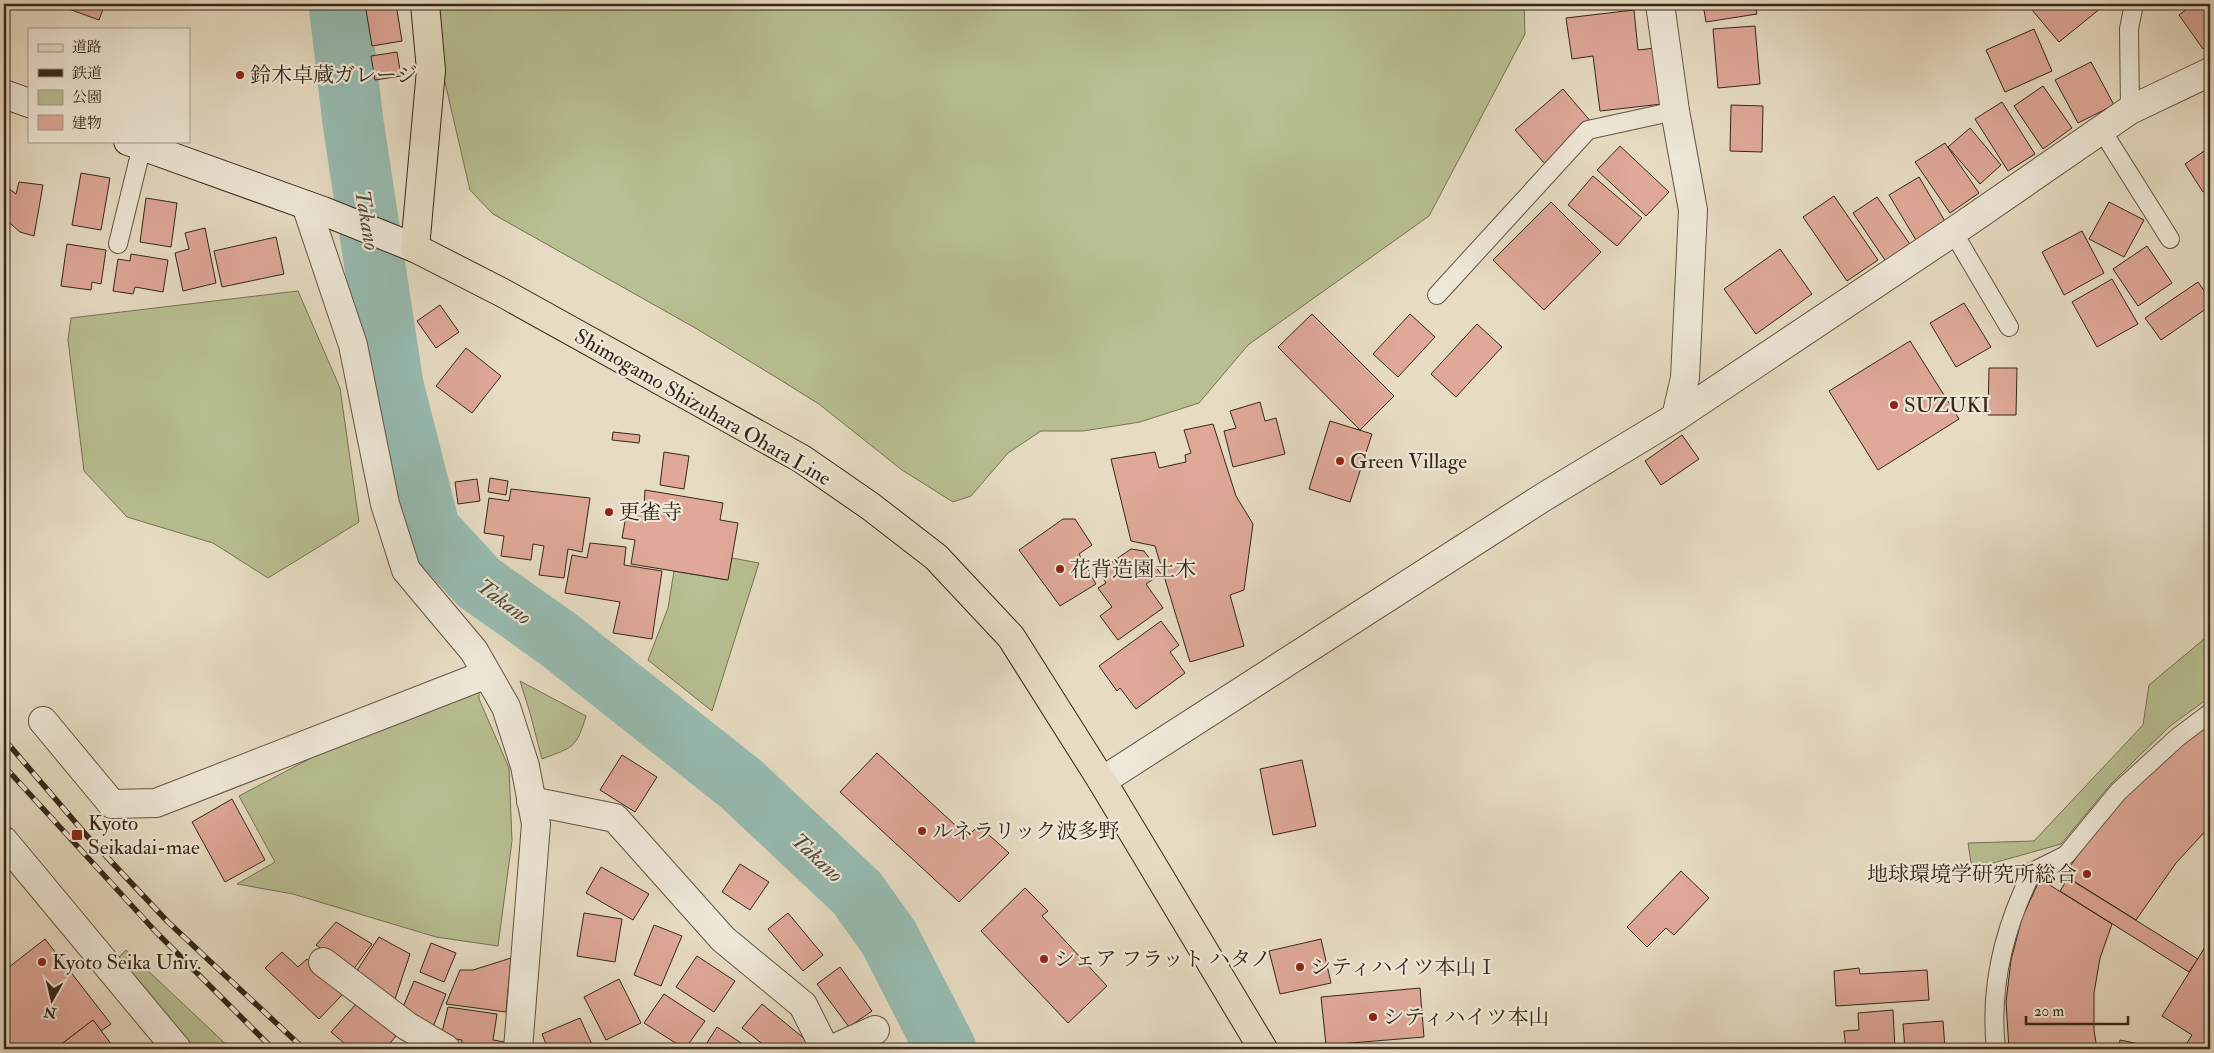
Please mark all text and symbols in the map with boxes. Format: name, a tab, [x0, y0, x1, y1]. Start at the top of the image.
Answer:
legend	[28, 28, 190, 142]
text: 道路	[72, 38, 102, 57]
place label: 鈴木卓蔵ガレージ	[250, 62, 418, 89]
text: 鉄道	[72, 64, 102, 83]
marker: 鈴木卓蔵ガレージ	[234, 69, 246, 81]
text: 公園	[72, 88, 102, 107]
text: 建物	[72, 114, 102, 133]
water label: Takano	[348, 188, 386, 253]
street label: Shimogamo Shizuhara Ohara Line	[570, 323, 836, 492]
place label: SUZUKI	[1904, 392, 1990, 419]
marker: SUZUKI	[1888, 399, 1900, 411]
place label: Green Village	[1350, 448, 1467, 475]
marker: Green Village	[1334, 455, 1346, 467]
place label: 更雀寺	[619, 499, 682, 526]
marker: 更雀寺	[603, 506, 615, 518]
place label: 花背造園土木	[1070, 556, 1196, 583]
marker: 花背造園土木	[1054, 563, 1066, 575]
water label: Takano	[472, 572, 537, 631]
place label: Kyoto Seikadai-mae	[88, 810, 200, 861]
place label: ルネラリック波多野	[932, 818, 1120, 845]
marker: ルネラリック波多野	[916, 825, 928, 837]
water label: Takano	[785, 827, 849, 889]
marker: Kyoto Seikadai-mae	[70, 828, 84, 842]
place label: 地球環境学研究所総合	[1867, 861, 2077, 888]
marker: 地球環境学研究所総合	[2081, 868, 2093, 880]
place label: シェア フラット ハタノ	[1054, 946, 1271, 973]
place label: Kyoto Seika Univ.	[52, 949, 201, 976]
marker: シェア フラット ハタノ	[1038, 953, 1050, 965]
place label: シティハイツ本山Ⅰ	[1310, 954, 1497, 981]
marker: Kyoto Seika Univ.	[36, 956, 48, 968]
marker: シティハイツ本山Ⅰ	[1294, 961, 1306, 973]
north arrow	[28, 976, 78, 1026]
scale bar	[2026, 993, 2129, 1025]
text: 20 m	[2034, 1002, 2064, 1021]
text: N	[42, 1003, 59, 1022]
place label: シティハイツ本山	[1383, 1004, 1549, 1031]
marker: シティハイツ本山	[1367, 1011, 1379, 1023]

